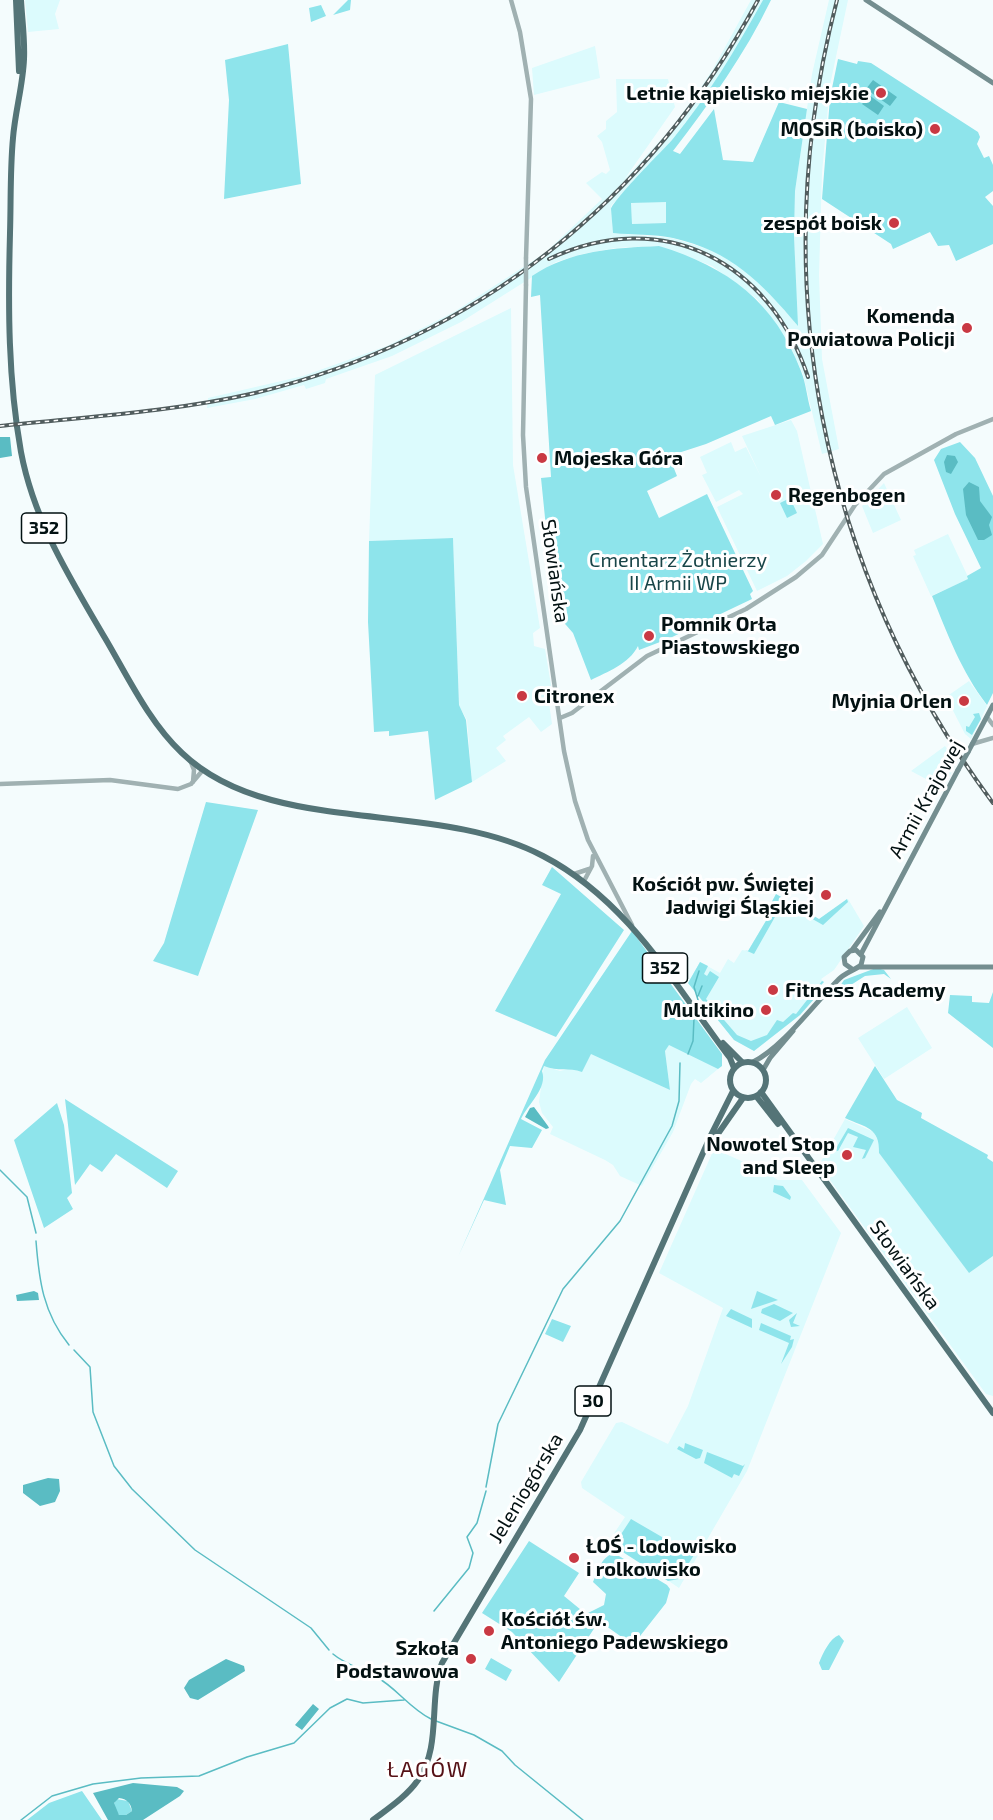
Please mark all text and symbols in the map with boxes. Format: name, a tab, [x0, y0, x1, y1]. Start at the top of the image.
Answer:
place label: Letnie kąpielisko miejskie	[626, 81, 869, 105]
marker: Letnie kąpielisko miejskie	[874, 86, 888, 100]
place label: MOSiR (boisko)	[781, 117, 923, 141]
marker: MOSiR (boisko)	[928, 122, 942, 136]
place label: zespół boisk	[763, 211, 882, 235]
marker: zespół boisk	[887, 216, 901, 230]
place label: Komenda Powiatowa Policji	[787, 304, 955, 351]
marker: Komenda Powiatowa Policji	[960, 321, 974, 335]
place label: Mojeska Góra	[554, 446, 683, 470]
marker: Mojeska Góra	[535, 451, 549, 465]
place label: Regenbogen	[788, 483, 905, 507]
marker: Regenbogen	[769, 488, 783, 502]
road number: 352	[22, 513, 66, 543]
street label: Słowiańska	[536, 518, 574, 624]
park label: Cmentarz Żołnierzy II Armii WP	[589, 548, 767, 595]
place label: Pomnik Orła Piastowskiego	[661, 612, 800, 659]
marker: Pomnik Orła Piastowskiego	[642, 629, 656, 643]
place label: Citronex	[534, 684, 614, 708]
marker: Citronex	[515, 689, 529, 703]
place label: Myjnia Orlen	[831, 689, 952, 713]
marker: Myjnia Orlen	[957, 694, 971, 708]
street label: Armii Krajowej	[884, 736, 968, 862]
place label: Kościół pw. Świętej Jadwigi Śląskiej	[632, 872, 814, 919]
marker: Kościół pw. Świętej Jadwigi Śląskiej	[819, 888, 833, 902]
road number: 352	[642, 953, 688, 983]
place label: Fitness Academy	[785, 978, 946, 1002]
marker: Fitness Academy	[766, 983, 780, 997]
place label: Multikino	[663, 998, 754, 1022]
marker: Multikino	[759, 1003, 773, 1017]
place label: Nowotel Stop and Sleep	[706, 1132, 835, 1179]
marker: Nowotel Stop and Sleep	[840, 1148, 854, 1162]
street label: Słowiańska	[865, 1216, 945, 1314]
road number: 30	[575, 1386, 611, 1416]
street label: Jeleniogórska	[484, 1429, 568, 1547]
place label: ŁOŚ - lodowisko i rolkowisko	[586, 1534, 737, 1581]
marker: ŁOŚ - lodowisko i rolkowisko	[567, 1551, 581, 1565]
place label: Kościół św. Antoniego Padewskiego	[501, 1607, 728, 1654]
marker: Kościół św. Antoniego Padewskiego	[482, 1624, 496, 1638]
place label: Szkoła Podstawowa	[336, 1636, 459, 1683]
marker: Szkoła Podstawowa	[464, 1652, 478, 1666]
district label: ŁAGÓW	[387, 1757, 469, 1783]

